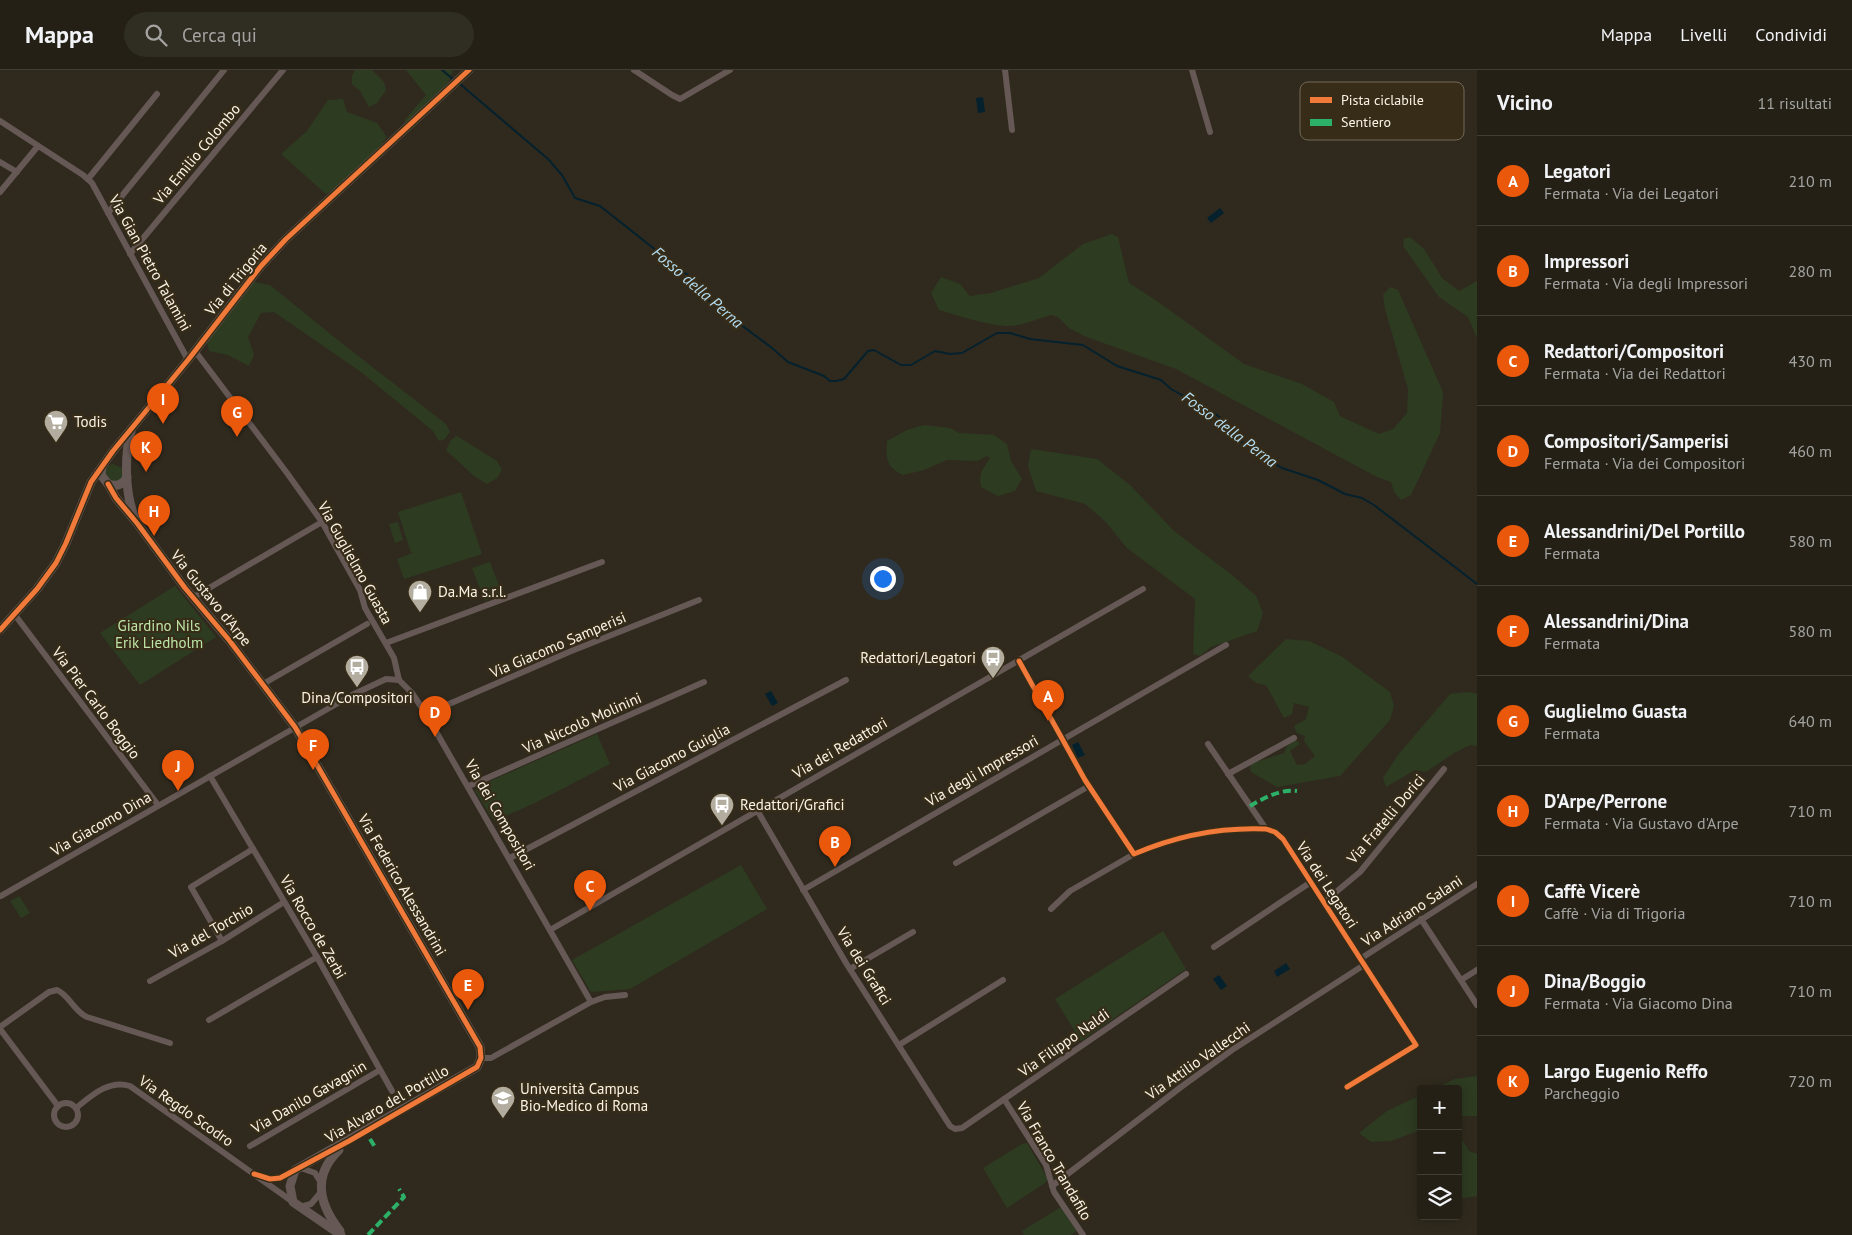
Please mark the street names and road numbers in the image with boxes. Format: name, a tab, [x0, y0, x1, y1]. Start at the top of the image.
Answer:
street label: Via Emilio Colombo	[148, 100, 244, 209]
street label: Via Gian Pietro Talamini	[105, 190, 196, 334]
street label: Via di Trigoria	[200, 238, 271, 320]
street label: Via Guglielmo Guasta	[313, 497, 397, 627]
street label: Via Gustavo d'Arpe	[166, 545, 256, 650]
street label: Via Giacomo Samperisi	[486, 607, 629, 682]
street label: Via Pier Carlo Boggio	[47, 642, 145, 762]
street label: Via Niccolò Molinini	[518, 688, 644, 758]
street label: Via dei Redattori	[788, 713, 890, 783]
street label: Via Giacomo Guiglia	[610, 719, 733, 797]
street label: Via degli Impressori	[921, 731, 1042, 811]
street label: Via dei Compositori	[461, 755, 540, 873]
street label: Via Fratelli Dorici	[1342, 770, 1429, 868]
street label: Via Giacomo Dina	[46, 787, 154, 860]
street label: Via Federico Alessandrini	[354, 810, 451, 959]
street label: Via dei Legatori	[1292, 837, 1363, 932]
street label: Via Rocco de Zerbi	[276, 871, 351, 982]
street label: Via Adriano Salani	[1357, 871, 1466, 951]
street label: Via del Torchio	[164, 899, 256, 963]
street label: Via dei Grafici	[832, 922, 896, 1008]
street label: Via Filippo Naldi	[1014, 1004, 1113, 1081]
street label: Via Attilio Vallecchi	[1141, 1018, 1254, 1104]
street label: Via Danilo Gavagnin	[247, 1056, 370, 1138]
street label: Via Alvaro del Portillo	[321, 1060, 452, 1147]
street label: Via Regdo Scodro	[134, 1070, 237, 1150]
street label: Via Franco Trandafilo	[1012, 1097, 1096, 1224]

